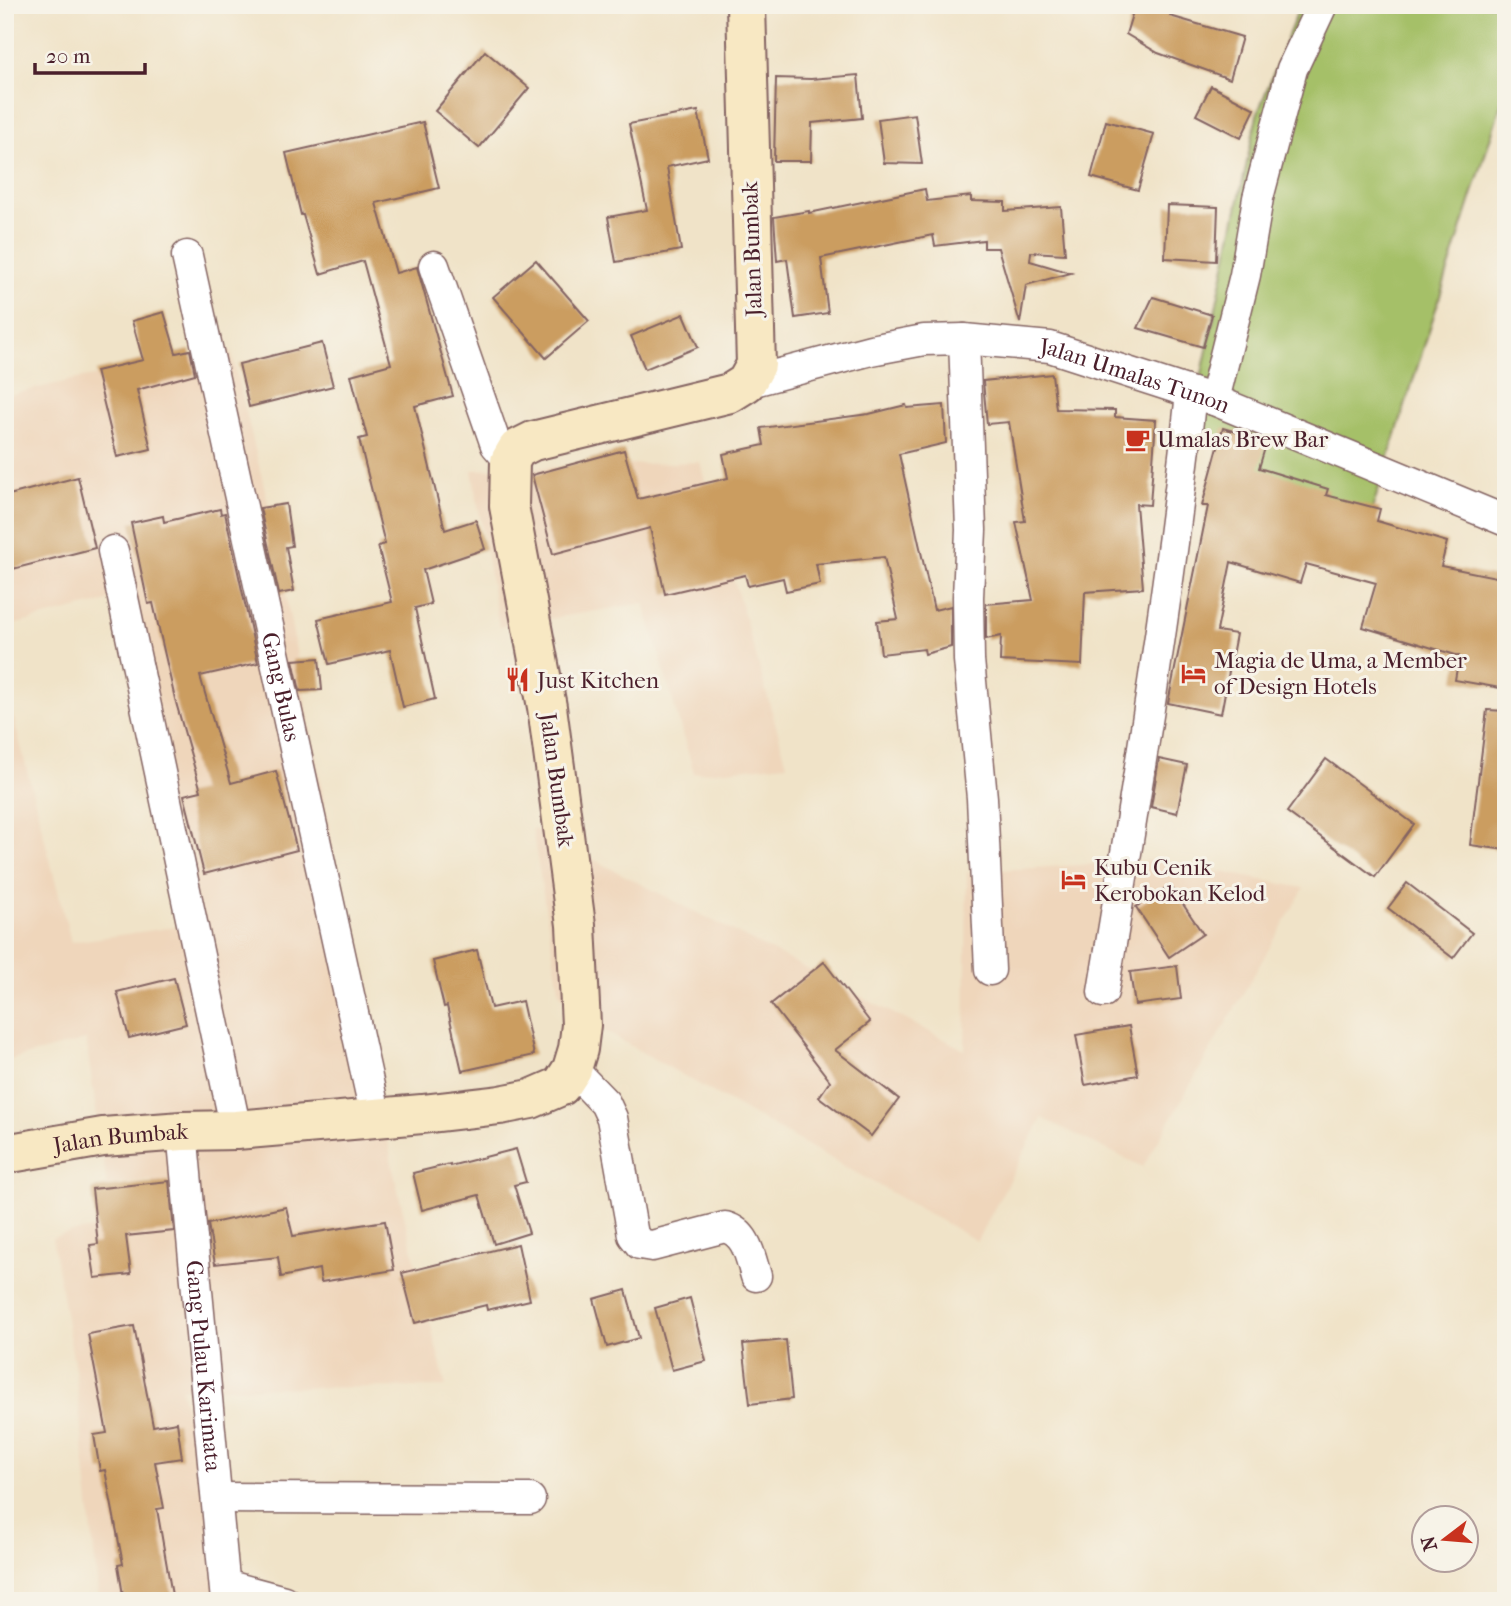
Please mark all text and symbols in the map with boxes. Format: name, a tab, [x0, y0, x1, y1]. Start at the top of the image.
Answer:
scale bar	[35, 32, 145, 76]
text: 20 m	[46, 44, 91, 68]
street label: Jalan Bumbak	[736, 180, 768, 319]
street label: Jalan Umalas Tunon	[1037, 332, 1235, 419]
cafe icon: Umalas Brew Bar	[1123, 425, 1151, 453]
place label: Umalas Brew Bar	[1157, 426, 1329, 453]
street label: Gang Bulas	[256, 630, 307, 744]
place label: Magia de Uma, a Member of Design Hotels	[1214, 647, 1467, 700]
hotel icon: Magia de Uma, a Member of Design Hotels	[1180, 659, 1208, 687]
restaurant icon: Just Kitchen	[503, 666, 531, 694]
place label: Just Kitchen	[535, 667, 660, 694]
street label: Jalan Bumbak	[534, 709, 580, 850]
place label: Kubu Cenik Kerobokan Kelod	[1094, 854, 1266, 907]
hotel icon: Kubu Cenik Kerobokan Kelod	[1060, 866, 1088, 894]
street label: Jalan Bumbak	[49, 1117, 190, 1159]
street label: Gang Pulau Karimata	[181, 1259, 227, 1473]
north arrow	[1410, 1504, 1480, 1574]
text: N	[1417, 1533, 1442, 1553]

